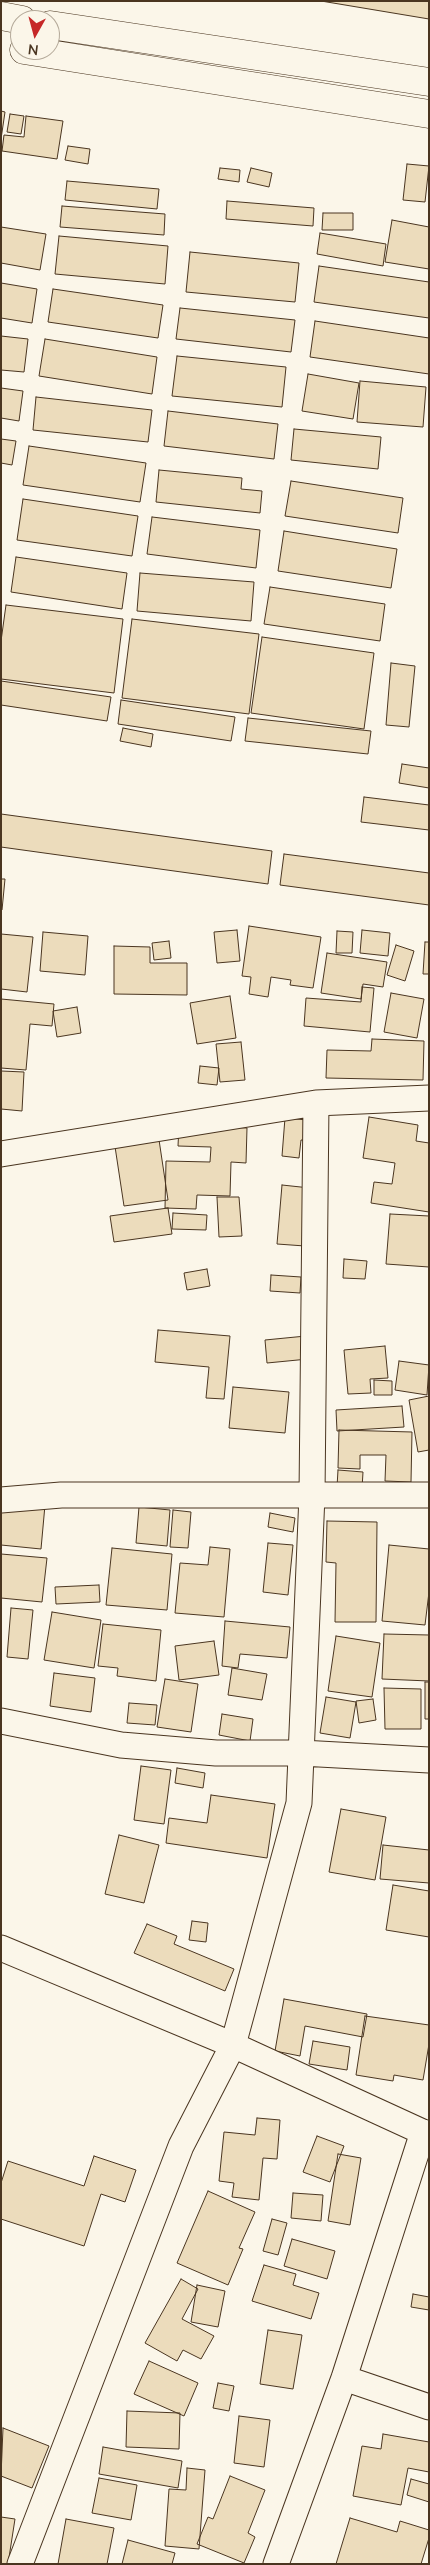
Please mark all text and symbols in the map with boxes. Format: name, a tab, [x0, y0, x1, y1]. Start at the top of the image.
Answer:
north arrow	[10, 10, 60, 60]
text: N	[27, 39, 40, 59]

